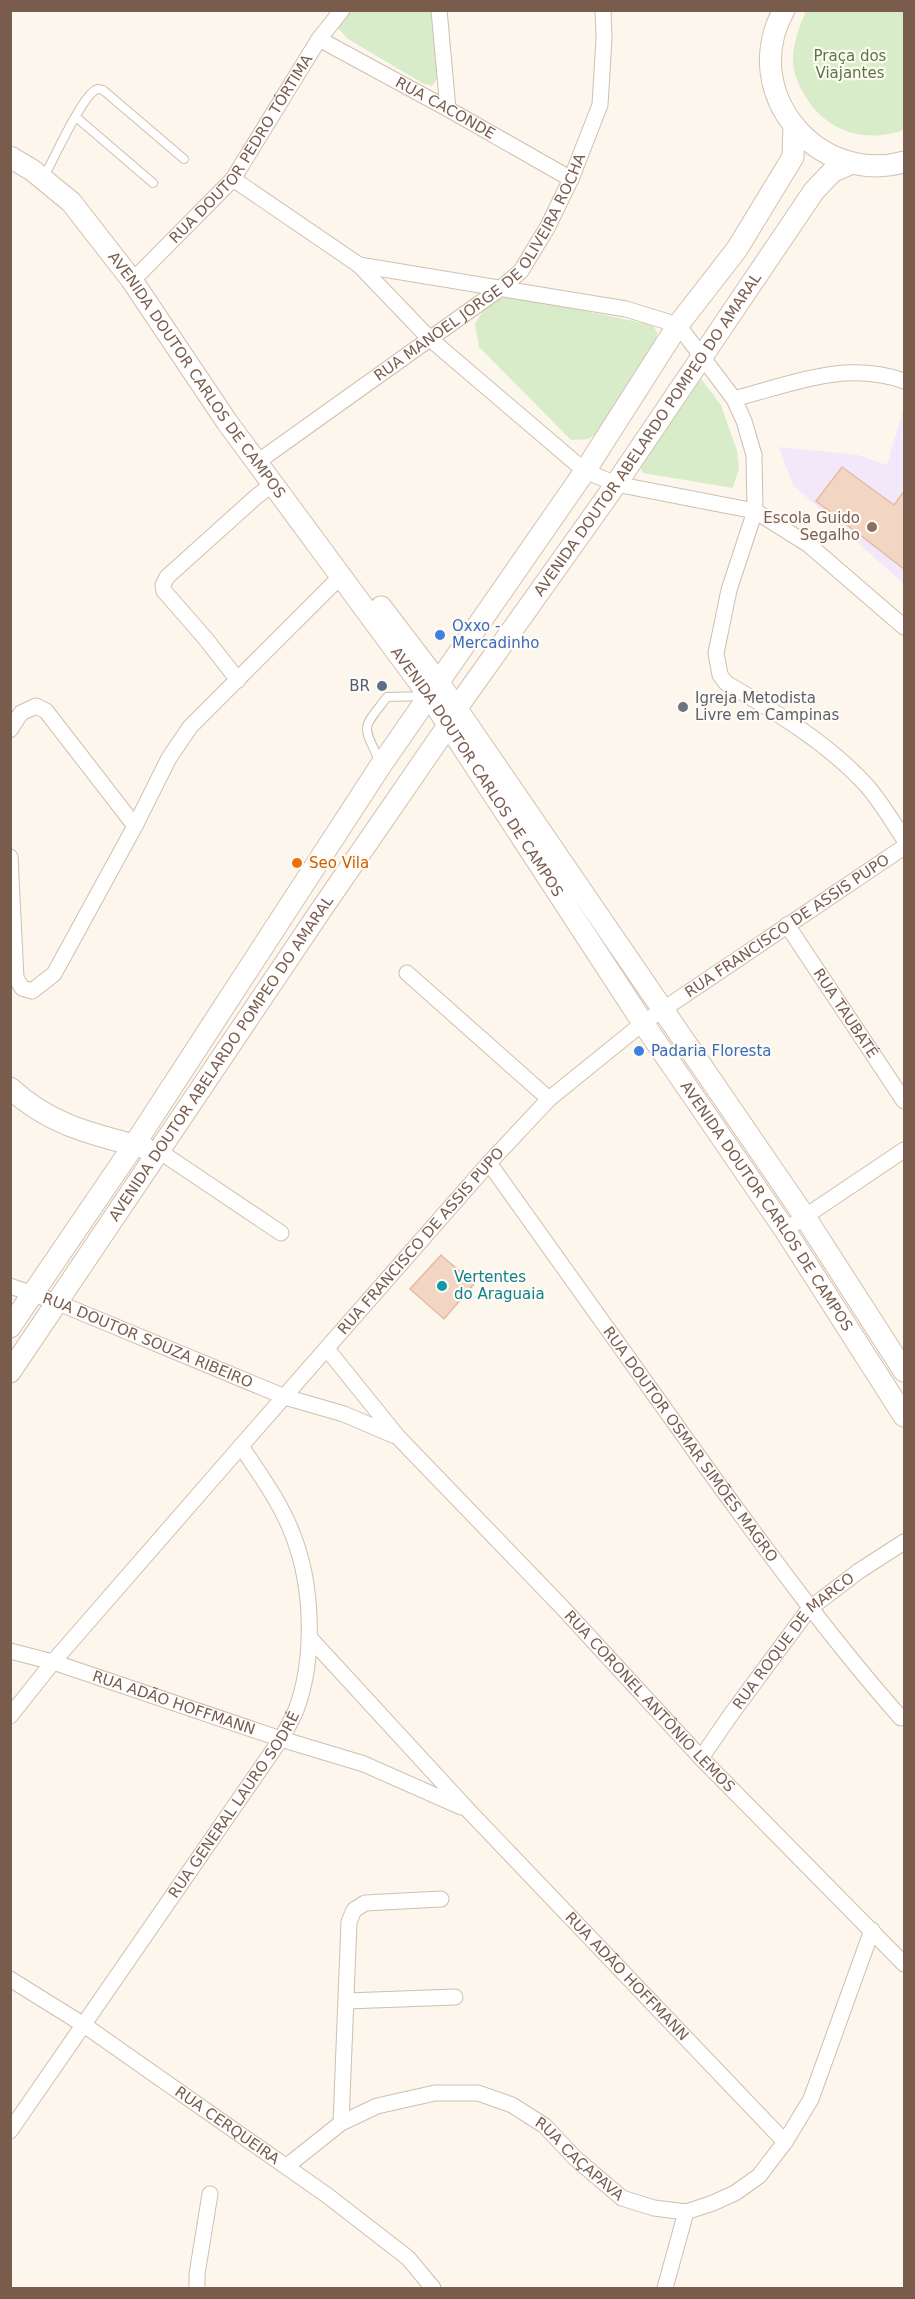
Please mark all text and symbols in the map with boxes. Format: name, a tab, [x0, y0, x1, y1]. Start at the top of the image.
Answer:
park label: Praça dos Viajantes	[814, 47, 887, 82]
street label: RUA DOUTOR PEDRO TÓRTIMA	[166, 50, 317, 247]
street label: RUA CACONDE	[392, 73, 499, 143]
street label: RUA MANOEL JORGE DE OLIVEIRA ROCHA	[371, 150, 589, 385]
street label: AVENIDA DOUTOR CARLOS DE CAMPOS	[104, 248, 289, 502]
street label: AVENIDA DOUTOR ABELARDO POMPEO DO AMARAL	[530, 269, 765, 600]
place label: Escola Guido Segalho	[763, 509, 860, 544]
marker: Escola Guido Segalho	[865, 520, 879, 534]
place label: Oxxo - Mercadinho	[452, 617, 539, 652]
marker: Oxxo - Mercadinho	[433, 628, 447, 642]
street label: AVENIDA DOUTOR CARLOS DE CAMPOS	[387, 643, 567, 900]
place label: BR	[349, 677, 370, 695]
marker: BR	[375, 679, 389, 693]
place label: Igreja Metodista Livre em Campinas	[695, 689, 840, 724]
marker: Igreja Metodista Livre em Campinas	[676, 700, 690, 714]
street label: RUA FRANCISCO DE ASSIS PUPO	[681, 851, 893, 1001]
place label: Seo Vila	[309, 854, 369, 872]
marker: Seo Vila	[290, 856, 304, 870]
street label: AVENIDA DOUTOR ABELARDO POMPEO DO AMARAL	[105, 892, 337, 1225]
street label: RUA TAUBATÉ	[809, 965, 883, 1061]
place label: Padaria Floresta	[651, 1042, 772, 1060]
marker: Padaria Floresta	[632, 1044, 646, 1058]
street label: AVENIDA DOUTOR CARLOS DE CAMPOS	[677, 1078, 856, 1334]
street label: RUA FRANCISCO DE ASSIS PUPO	[334, 1144, 508, 1338]
place label: Vertentes do Araguaia	[454, 1268, 545, 1303]
marker: Vertentes do Araguaia	[435, 1279, 449, 1293]
street label: RUA DOUTOR SOUZA RIBEIRO	[40, 1289, 255, 1392]
street label: RUA DOUTOR OSMAR SIMÕES MAGRO	[599, 1323, 782, 1566]
street label: RUA ROQUE DE MARCO	[729, 1569, 858, 1713]
street label: RUA CORONEL ANTÔNIO LEMOS	[561, 1607, 739, 1796]
street label: RUA ADÃO HOFFMANN	[90, 1667, 258, 1739]
street label: RUA GENERAL LAURO SODRÉ	[165, 1708, 303, 1901]
street label: RUA ADÃO HOFFMANN	[561, 1908, 692, 2044]
street label: RUA CERQUEIRA	[171, 2082, 284, 2169]
street label: RUA CAÇAPAVA	[532, 2113, 628, 2205]

